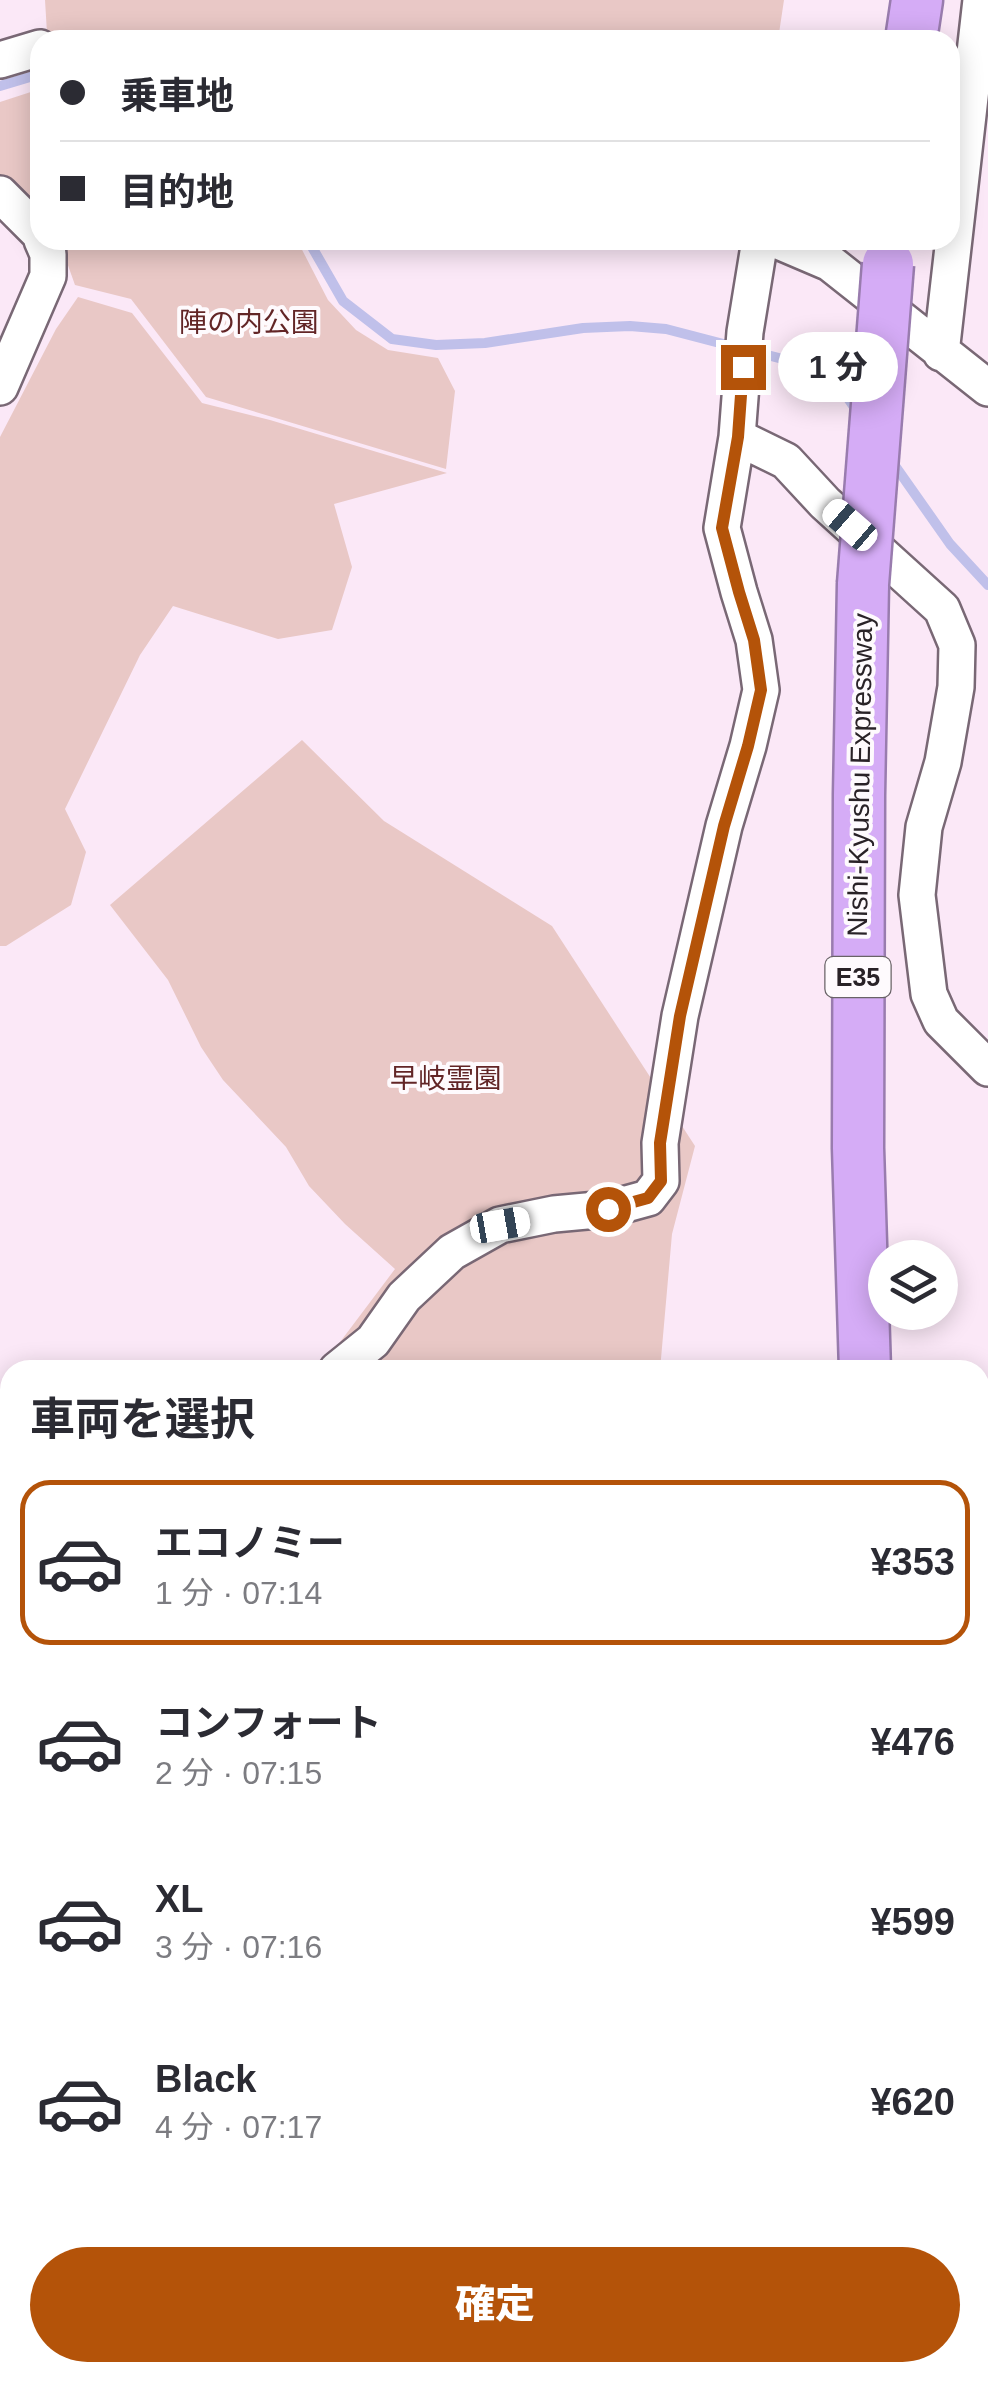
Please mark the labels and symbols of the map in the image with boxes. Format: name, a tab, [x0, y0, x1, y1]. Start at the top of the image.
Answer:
park label: 陣の内公園	[179, 307, 319, 338]
callout: 1 分	[778, 332, 898, 402]
route end	[721, 345, 766, 390]
car	[818, 494, 882, 556]
street label: Nishi-Kyushu Expressway	[842, 613, 878, 937]
road number: E35	[826, 957, 890, 997]
park label: 早岐霊園	[390, 1063, 502, 1094]
route start	[586, 1187, 631, 1232]
car	[468, 1205, 532, 1245]

